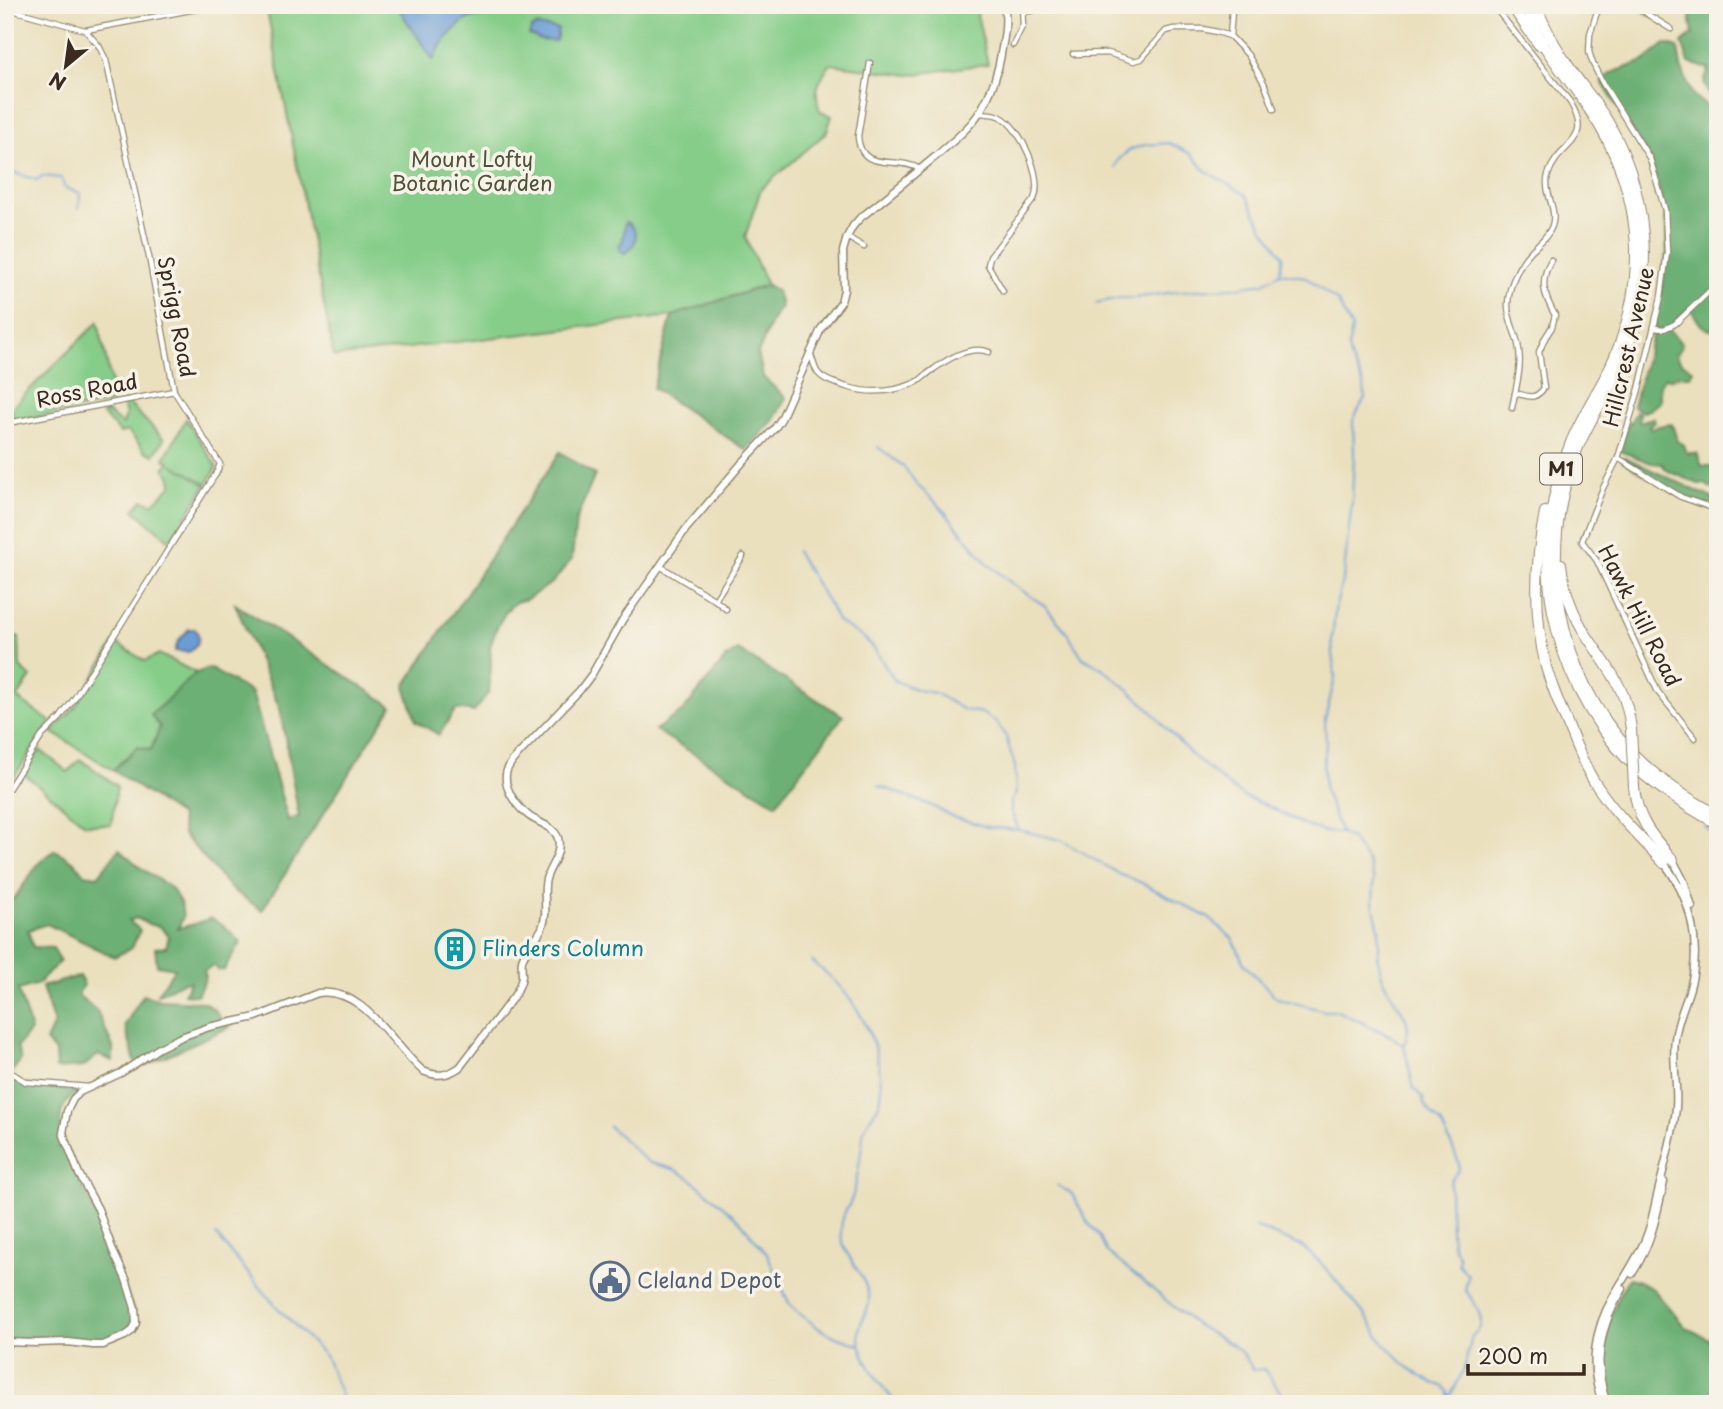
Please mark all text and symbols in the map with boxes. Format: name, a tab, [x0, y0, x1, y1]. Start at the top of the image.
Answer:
north arrow	[32, 32, 102, 102]
text: N	[44, 66, 71, 98]
park label: Mount Lofty Botanic Garden	[391, 142, 553, 198]
street label: Sprigg Road	[151, 253, 205, 380]
street label: Hillcrest Avenue	[1593, 263, 1661, 430]
street label: Ross Road	[33, 364, 140, 415]
road number: M1	[1540, 454, 1582, 484]
street label: Hawk Hill Road	[1591, 539, 1690, 692]
building icon: Flinders Column	[434, 928, 476, 970]
place label: Flinders Column	[482, 931, 644, 963]
public building icon: Cleland Depot	[589, 1260, 631, 1302]
place label: Cleland Depot	[637, 1263, 781, 1295]
scale bar	[1468, 1332, 1583, 1376]
text: 200 m	[1478, 1339, 1548, 1371]

